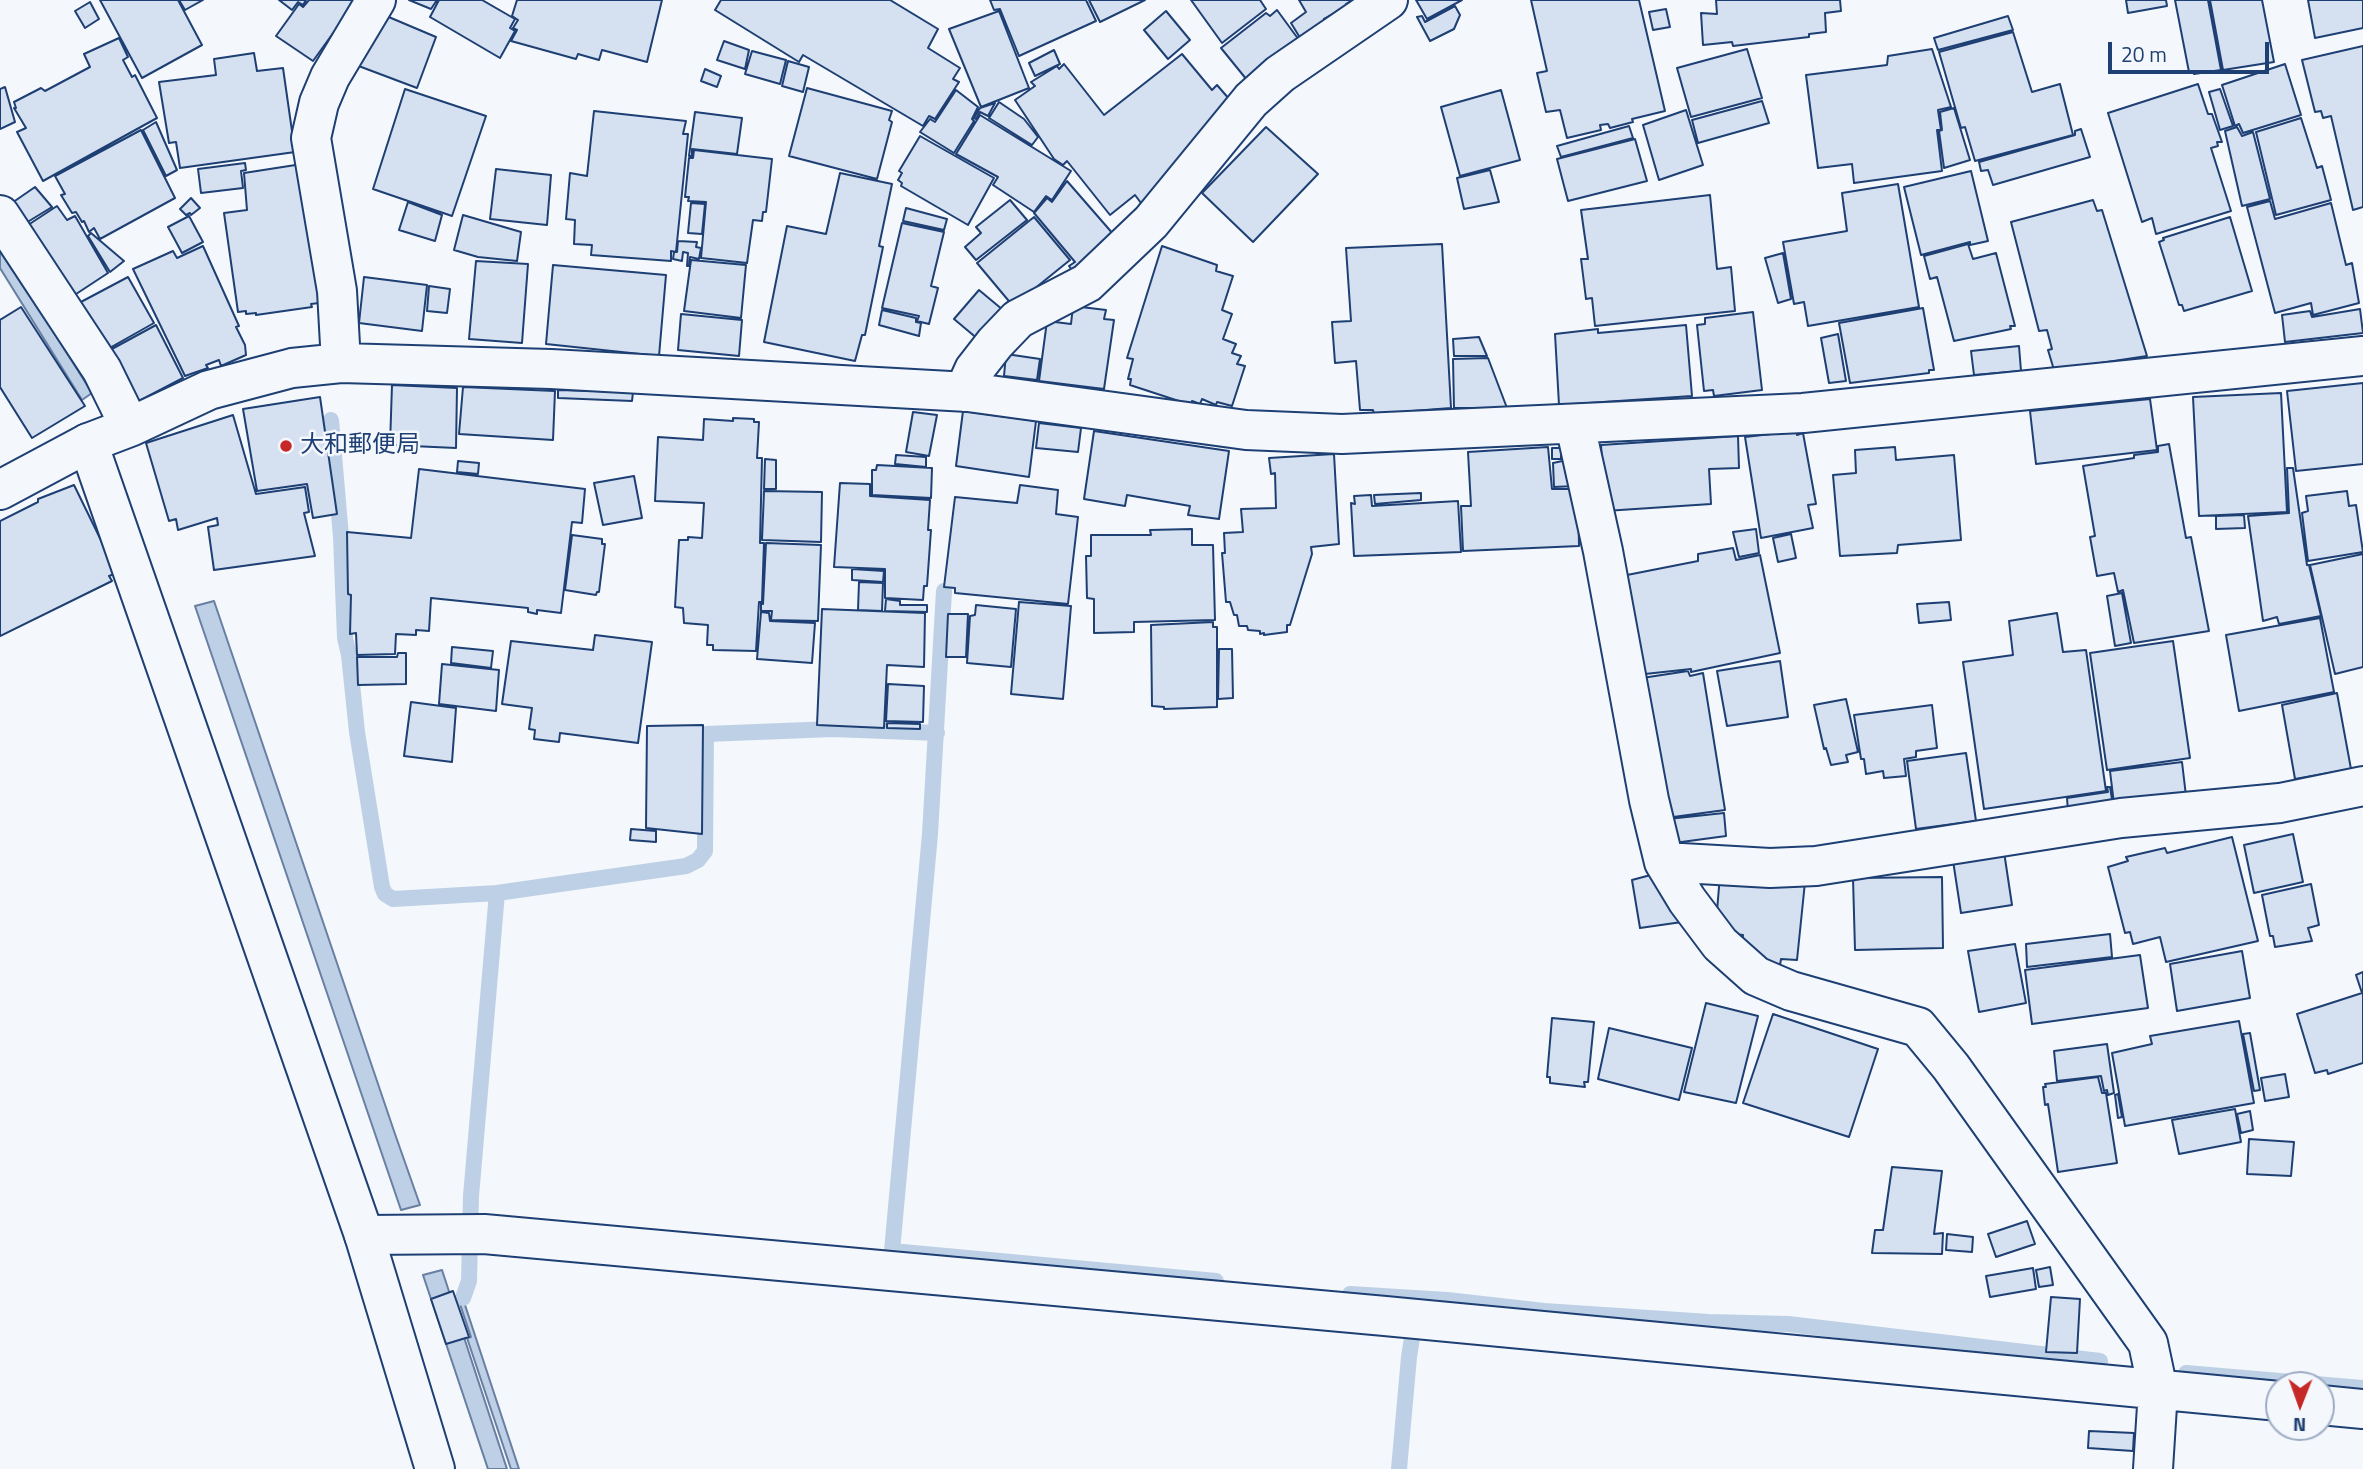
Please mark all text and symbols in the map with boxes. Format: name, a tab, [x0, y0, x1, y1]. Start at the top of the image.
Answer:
scale bar	[2111, 28, 2272, 72]
text: 20 m	[2121, 38, 2167, 70]
place label: 大和郵便局	[300, 432, 420, 460]
marker: 大和郵便局	[278, 438, 294, 454]
north arrow	[2265, 1371, 2335, 1441]
text: N	[2293, 1411, 2307, 1440]

